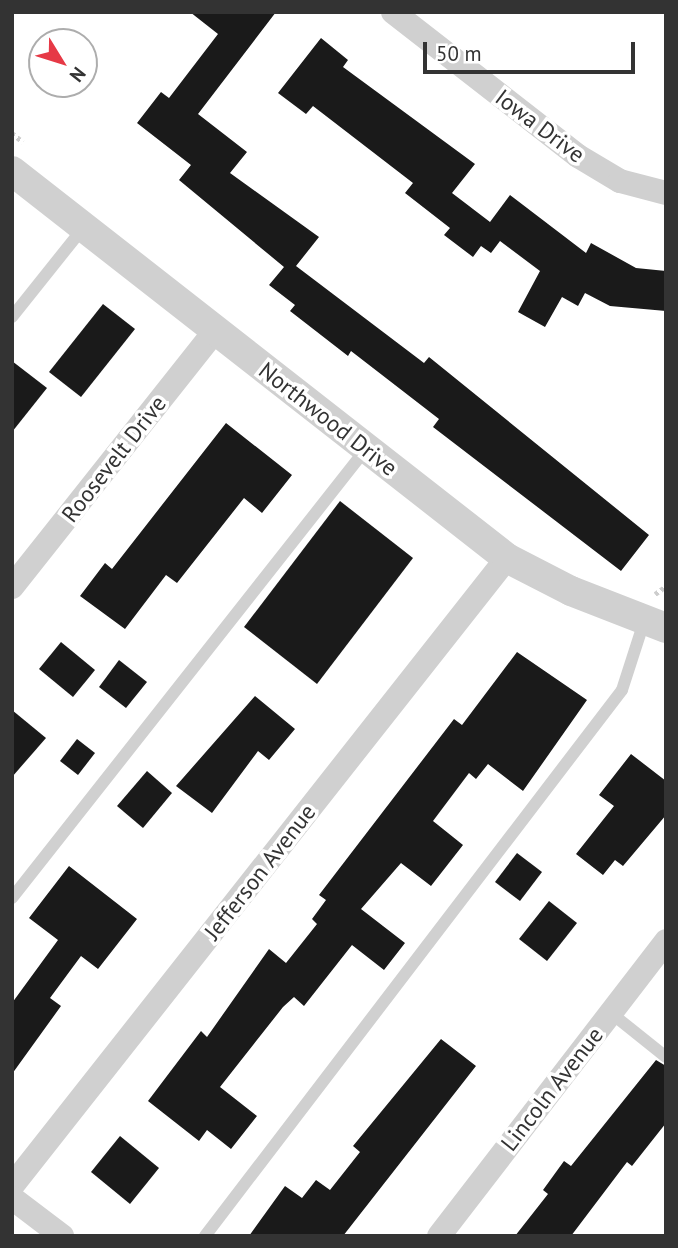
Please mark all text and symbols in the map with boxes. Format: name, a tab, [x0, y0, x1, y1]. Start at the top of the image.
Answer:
north arrow	[28, 28, 98, 98]
scale bar	[426, 28, 638, 72]
text: 50 m	[436, 40, 482, 67]
text: N	[65, 62, 91, 87]
street label: Iowa Drive	[490, 83, 590, 169]
street label: Northwood Drive	[253, 356, 403, 482]
street label: Roosevelt Drive	[56, 390, 172, 528]
street label: Jefferson Avenue	[198, 799, 322, 945]
street label: Lincoln Avenue	[495, 1021, 609, 1157]

